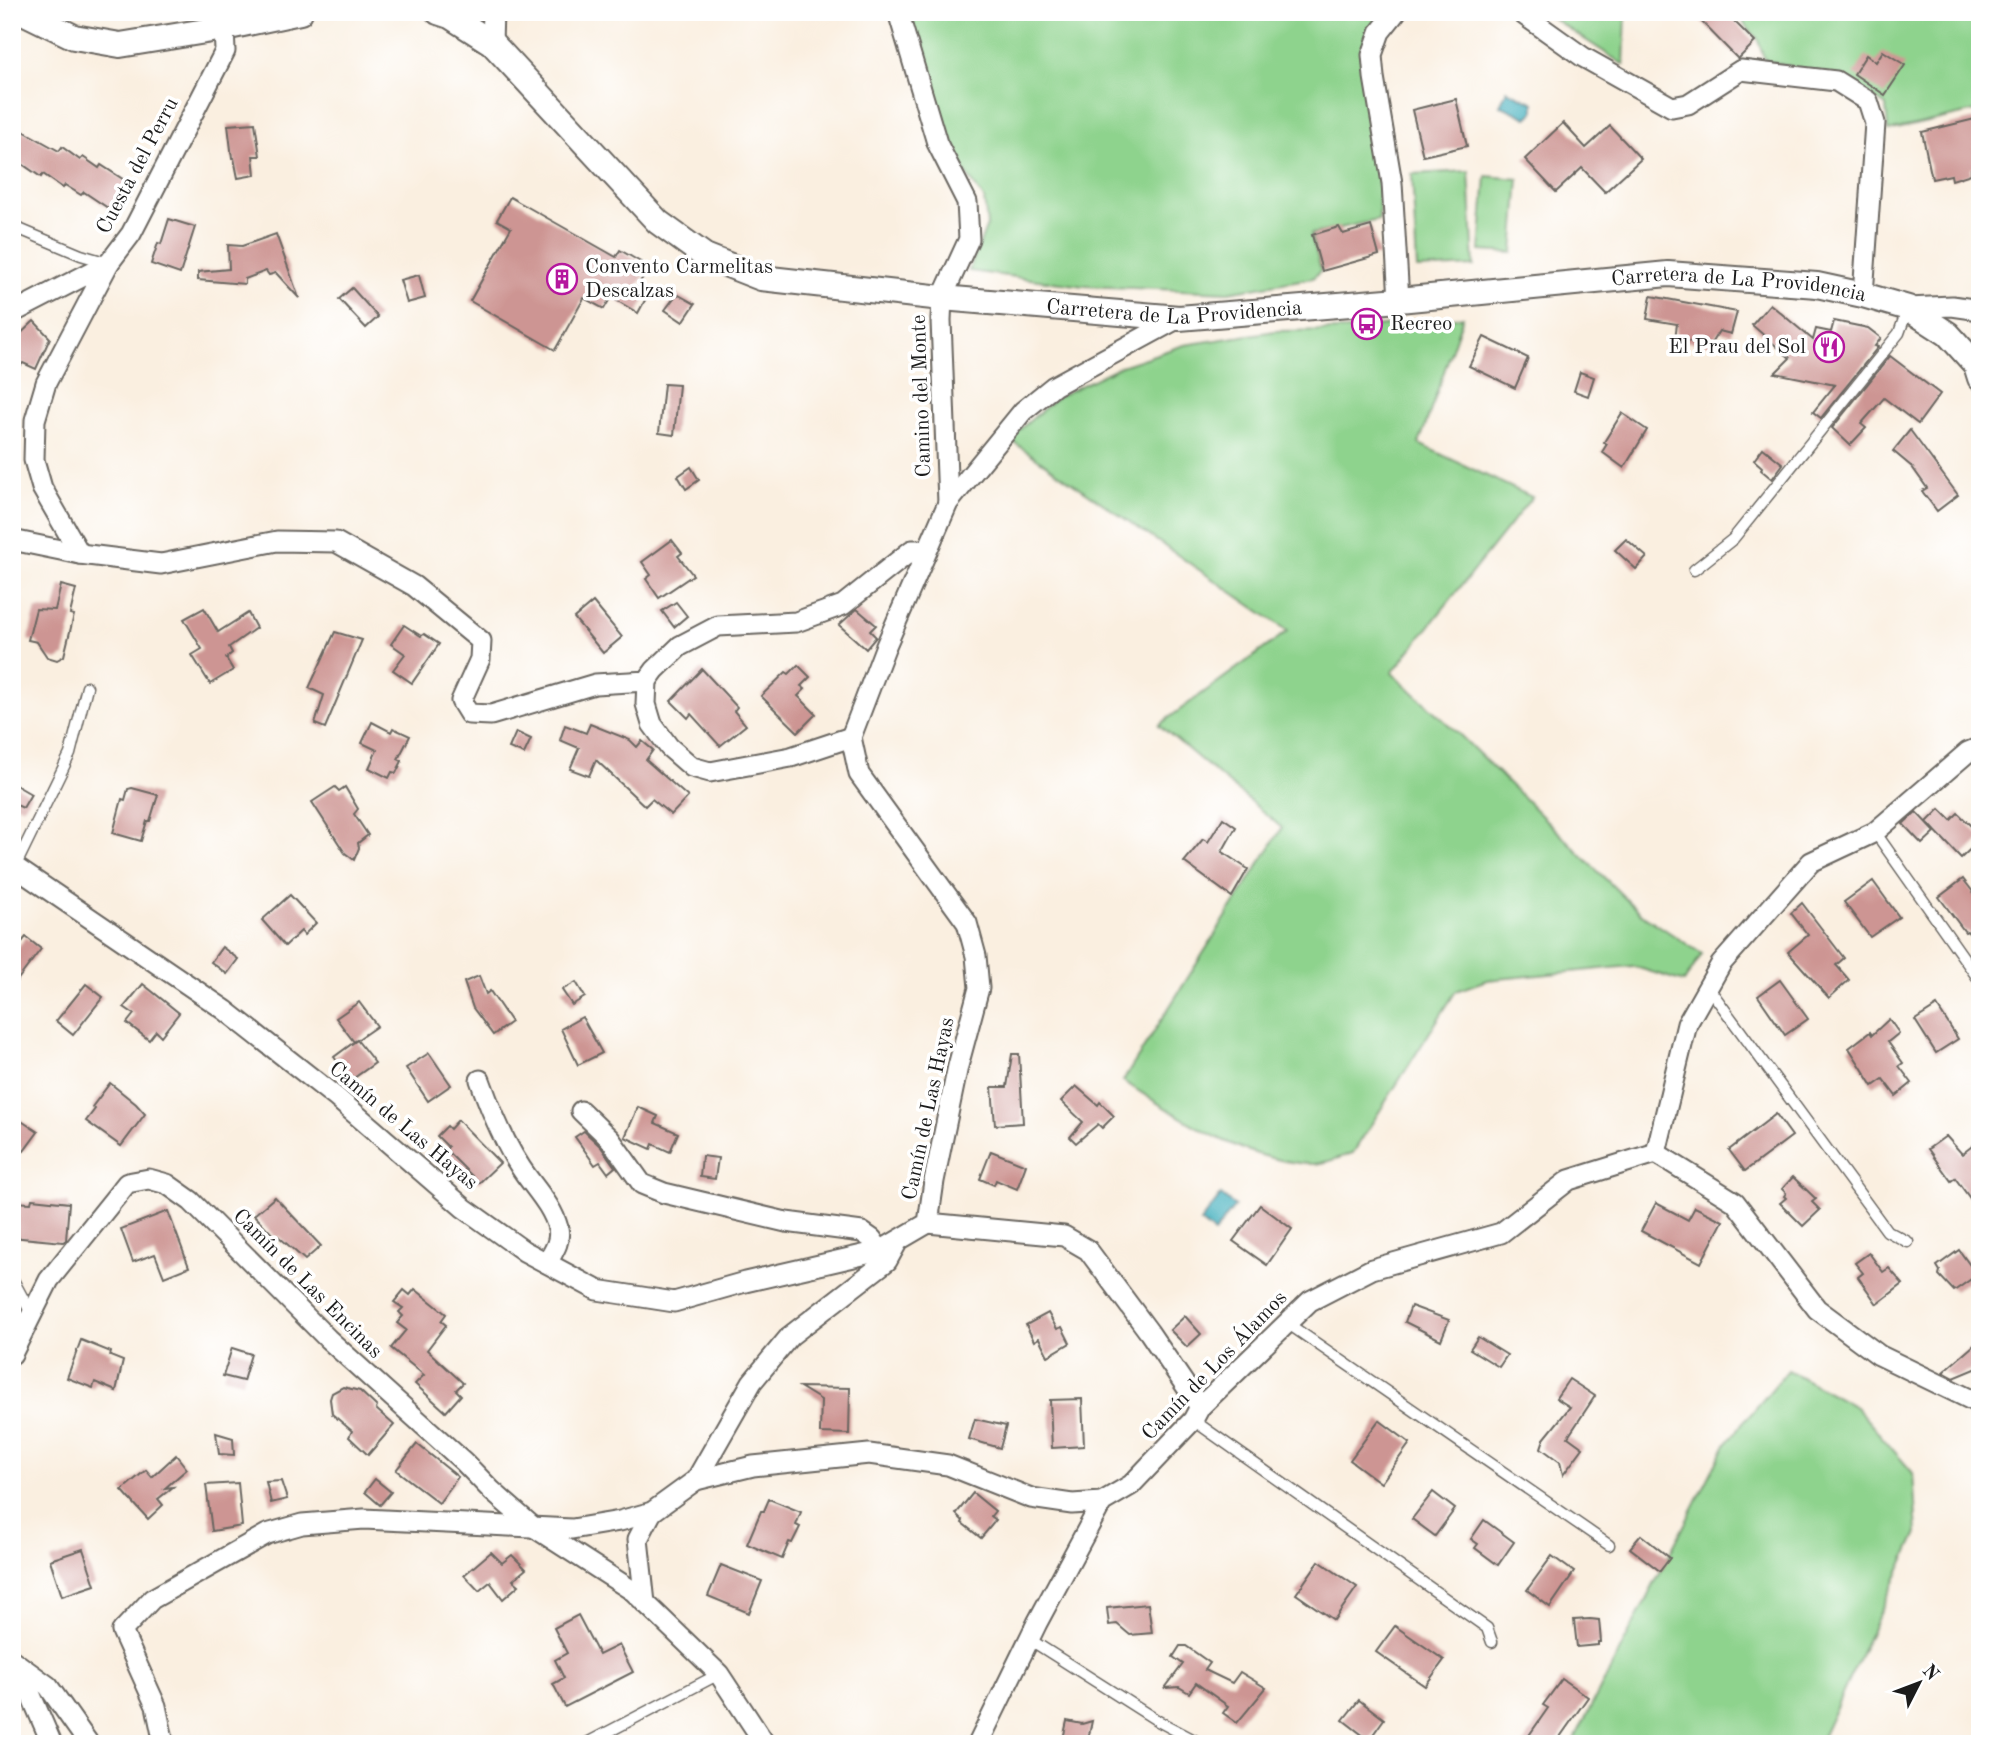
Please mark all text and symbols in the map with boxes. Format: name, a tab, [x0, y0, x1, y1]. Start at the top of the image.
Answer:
street label: Cuesta del Perru	[93, 94, 183, 238]
place label: Convento Carmelitas Descalzas	[585, 257, 773, 302]
building icon: Convento Carmelitas Descalzas	[545, 262, 579, 296]
street label: Carretera de La Providencia	[1610, 263, 1868, 306]
street label: Carretera de La Providencia	[1045, 296, 1303, 329]
bus stop icon: Recreo	[1350, 307, 1384, 341]
street label: Camino del Monte	[909, 314, 935, 478]
place label: Recreo	[1390, 314, 1453, 335]
restaurant icon: El Prau del Sol	[1812, 330, 1846, 364]
place label: El Prau del Sol	[1668, 337, 1806, 358]
street label: Camín de Las Hayas	[899, 1016, 959, 1202]
street label: Camín de Las Hayas	[325, 1058, 481, 1194]
street label: Camín de Las Encinas	[228, 1205, 386, 1363]
street label: Camín de Los Álamos	[1136, 1285, 1291, 1445]
north arrow	[1884, 1648, 1954, 1718]
text: N	[1918, 1662, 1942, 1685]

